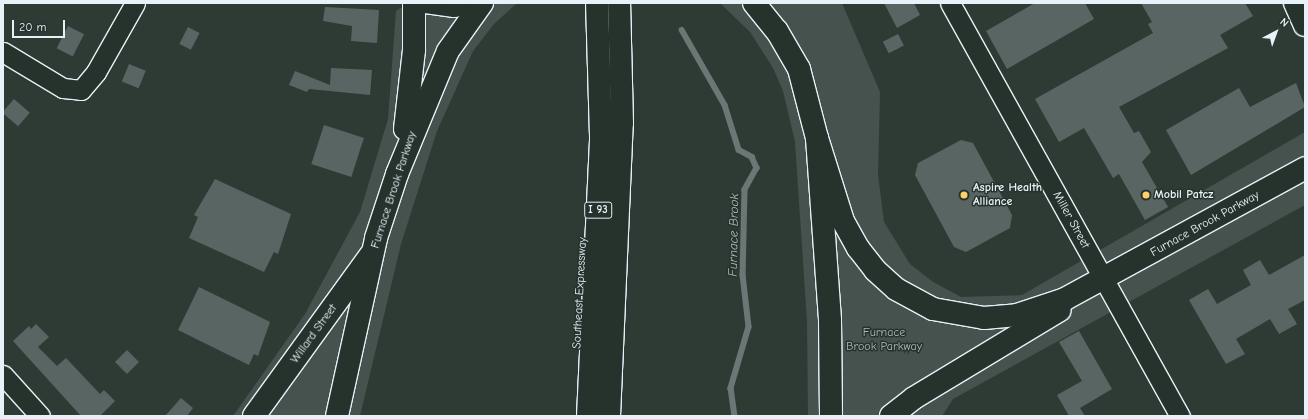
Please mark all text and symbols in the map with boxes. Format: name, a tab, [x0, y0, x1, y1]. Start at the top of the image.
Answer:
scale bar	[14, 12, 67, 38]
north arrow	[1256, 12, 1296, 52]
text: N	[1277, 15, 1291, 30]
text: 20 m	[19, 20, 47, 34]
street label: Furnace Brook Parkway	[368, 130, 420, 250]
place label: Aspire Health Alliance	[973, 181, 1042, 209]
street label: Furnace Brook Parkway	[1148, 188, 1262, 260]
place label: Mobil Patcz	[1154, 188, 1213, 202]
marker: Aspire Health Alliance	[958, 189, 970, 201]
street label: Miller Street	[1049, 189, 1093, 251]
marker: Mobil Patcz	[1141, 190, 1151, 200]
water label: Furnace Brook	[725, 193, 743, 277]
road number: I 93	[584, 201, 612, 219]
street label: Southeast Expressway	[570, 237, 590, 349]
street label: Willard Street	[288, 302, 340, 366]
park label: Furnace Brook Parkway	[846, 326, 922, 354]

